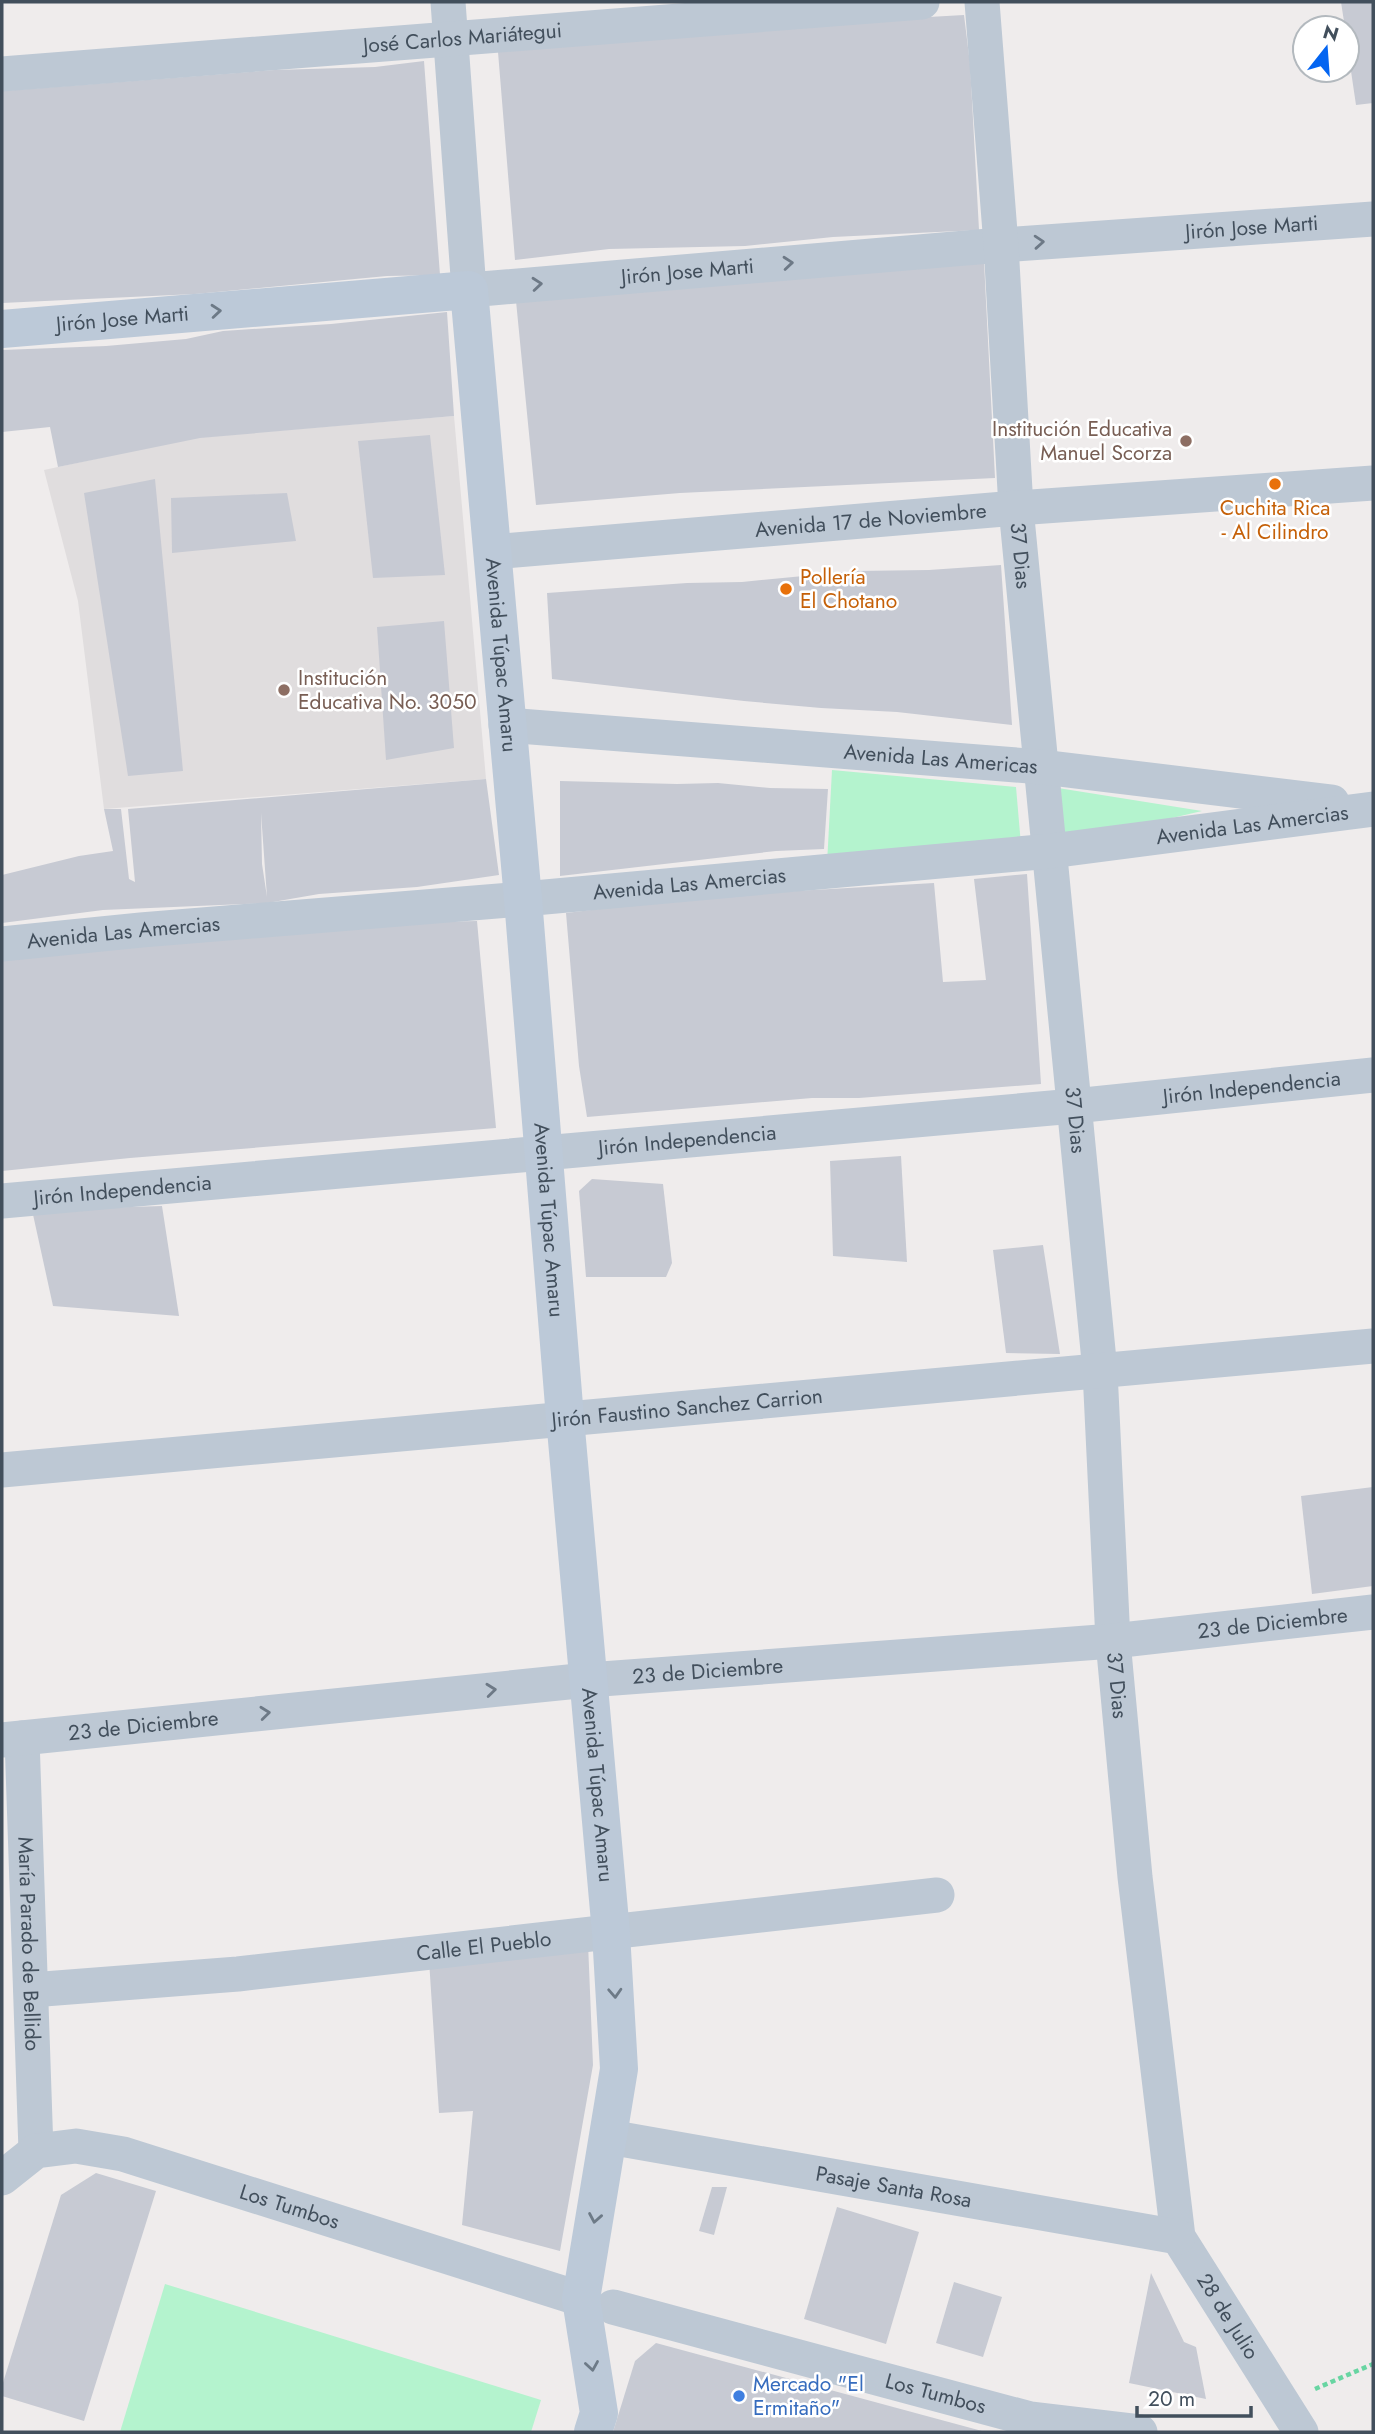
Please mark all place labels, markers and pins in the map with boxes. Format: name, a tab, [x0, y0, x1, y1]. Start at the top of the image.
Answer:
place label: Institución Educativa Manuel Scorza	[992, 414, 1172, 468]
marker: Institución Educativa Manuel Scorza	[1178, 433, 1194, 449]
marker: Cuchita Rica - Al Cilindro	[1267, 476, 1283, 492]
place label: Cuchita Rica - Al Cilindro	[1220, 493, 1330, 547]
place label: Pollería El Chotano	[800, 562, 897, 616]
marker: Pollería El Chotano	[778, 581, 794, 597]
place label: Institución Educativa No. 3050	[298, 663, 477, 717]
marker: Institución Educativa No. 3050	[276, 682, 292, 698]
place label: Mercado "El Ermitaño"	[753, 2369, 864, 2423]
marker: Mercado "El Ermitaño"	[731, 2388, 747, 2404]

